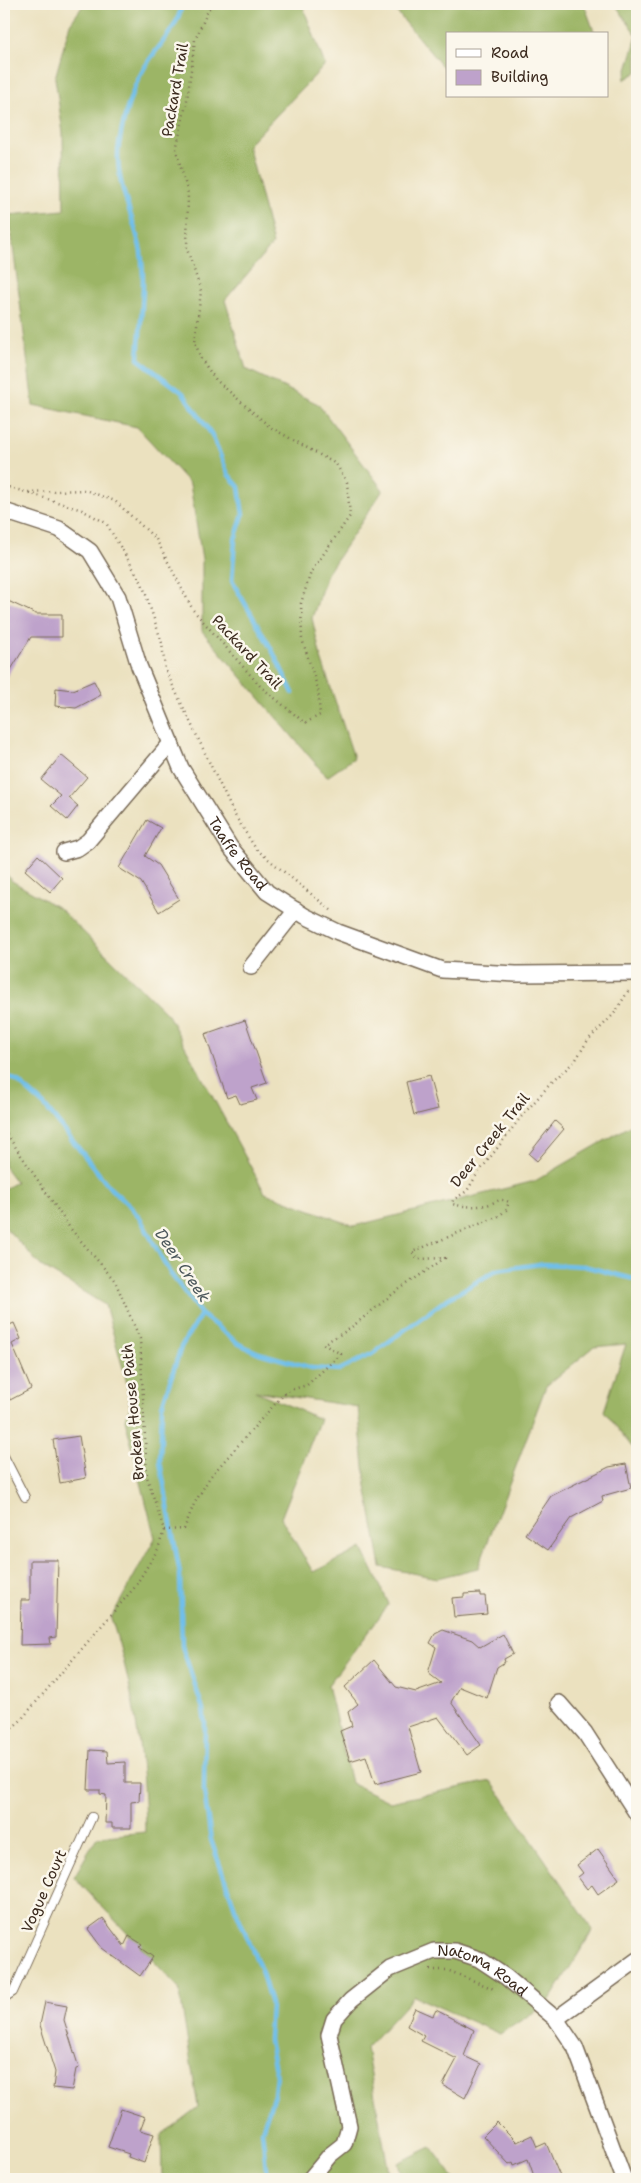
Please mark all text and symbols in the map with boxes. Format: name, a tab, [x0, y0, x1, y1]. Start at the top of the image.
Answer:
legend	[446, 32, 608, 98]
street label: Packard Trail	[157, 41, 193, 138]
text: Road	[491, 43, 529, 63]
text: Building	[491, 67, 548, 87]
street label: Packard Trail	[207, 610, 287, 694]
street label: Taaffe Road	[204, 813, 272, 895]
street label: Deer Creek Trail	[446, 1088, 535, 1191]
water label: Deer Creek	[150, 1224, 215, 1306]
street label: Broken House Path	[117, 1343, 149, 1481]
street label: Vogue Court	[17, 1846, 71, 1936]
street label: Natoma Road	[437, 1941, 532, 2001]

